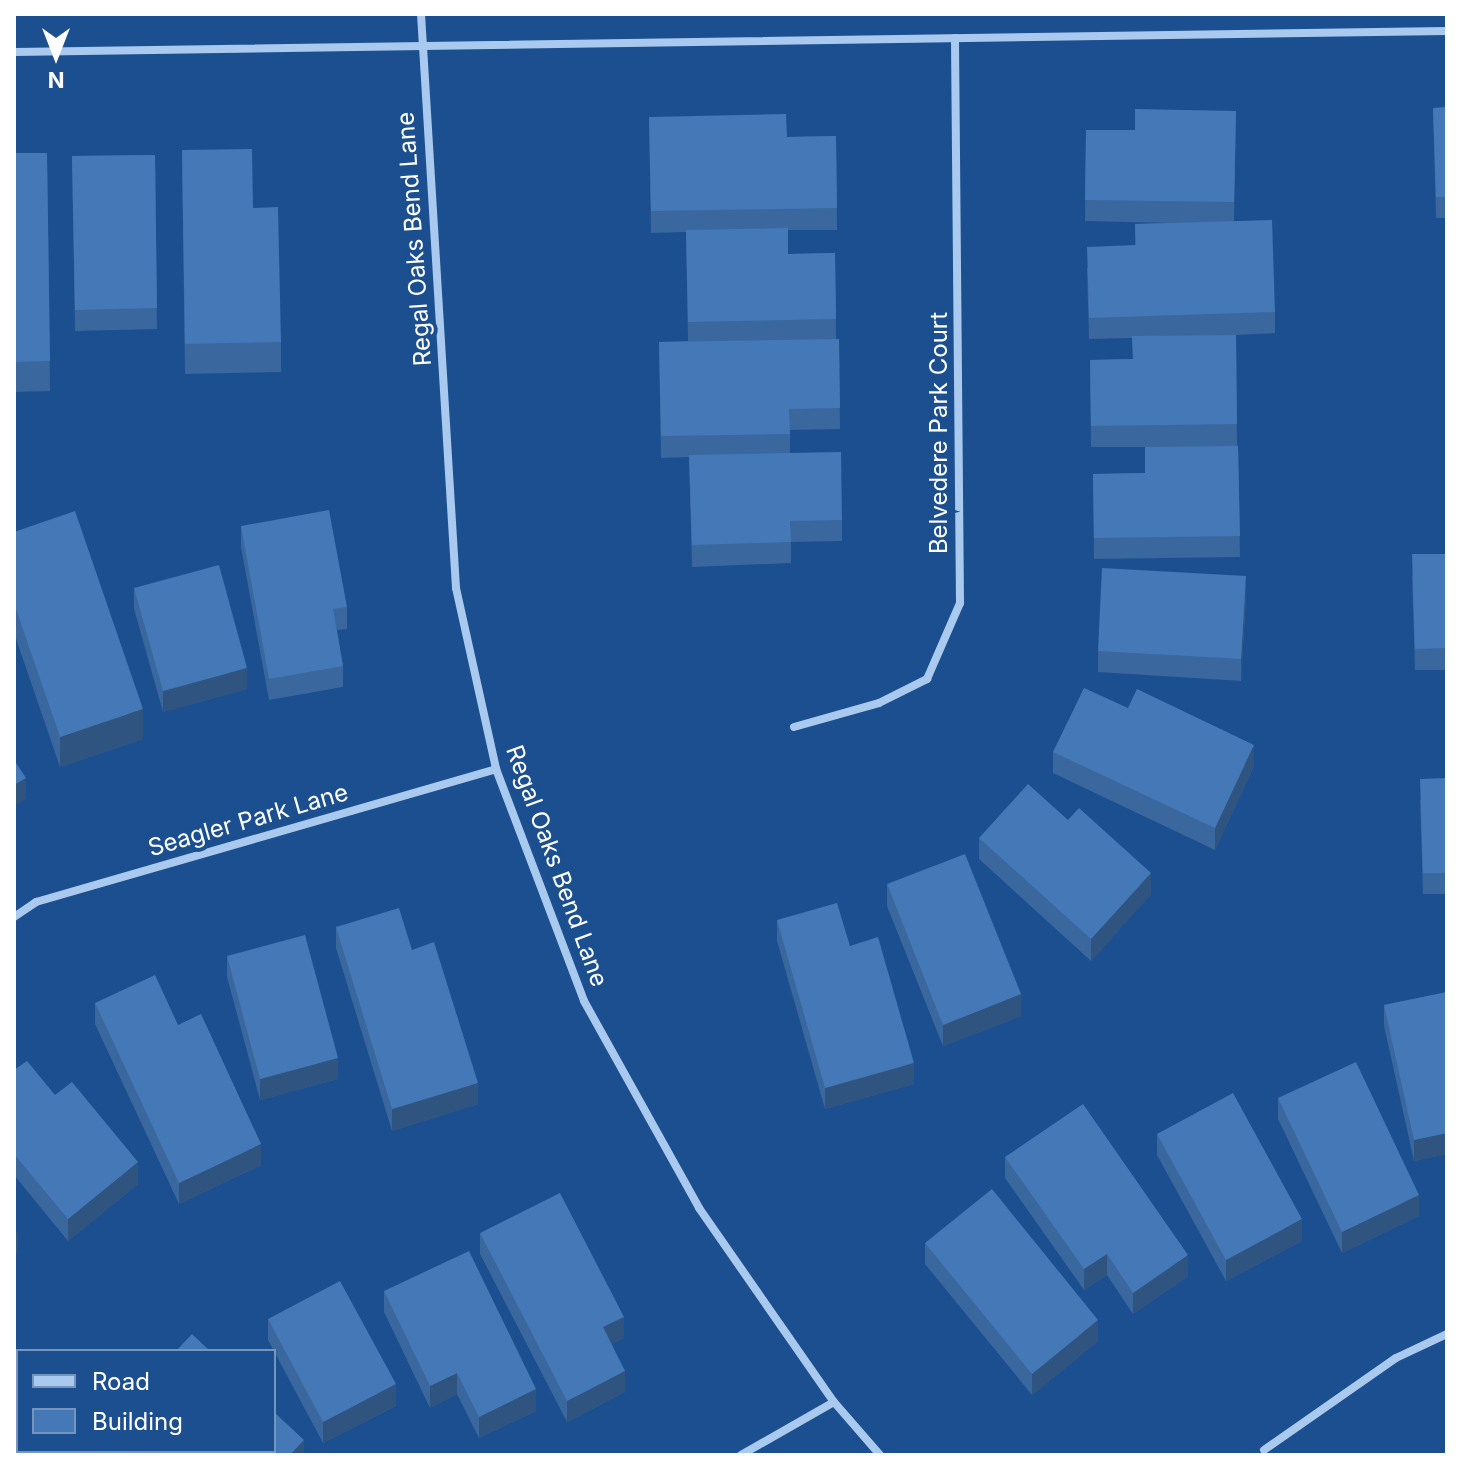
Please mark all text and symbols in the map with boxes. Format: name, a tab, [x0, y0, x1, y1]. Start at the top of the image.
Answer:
north arrow	[16, 16, 96, 96]
text: N	[48, 67, 64, 93]
street label: Regal Oaks Bend Lane	[391, 111, 437, 367]
street label: Belvedere Park Court	[925, 312, 953, 554]
street label: Regal Oaks Bend Lane	[500, 741, 614, 991]
street label: Seagler Park Lane	[145, 778, 351, 862]
legend	[16, 1349, 276, 1453]
text: Road	[92, 1367, 150, 1396]
text: Building	[92, 1407, 183, 1436]

